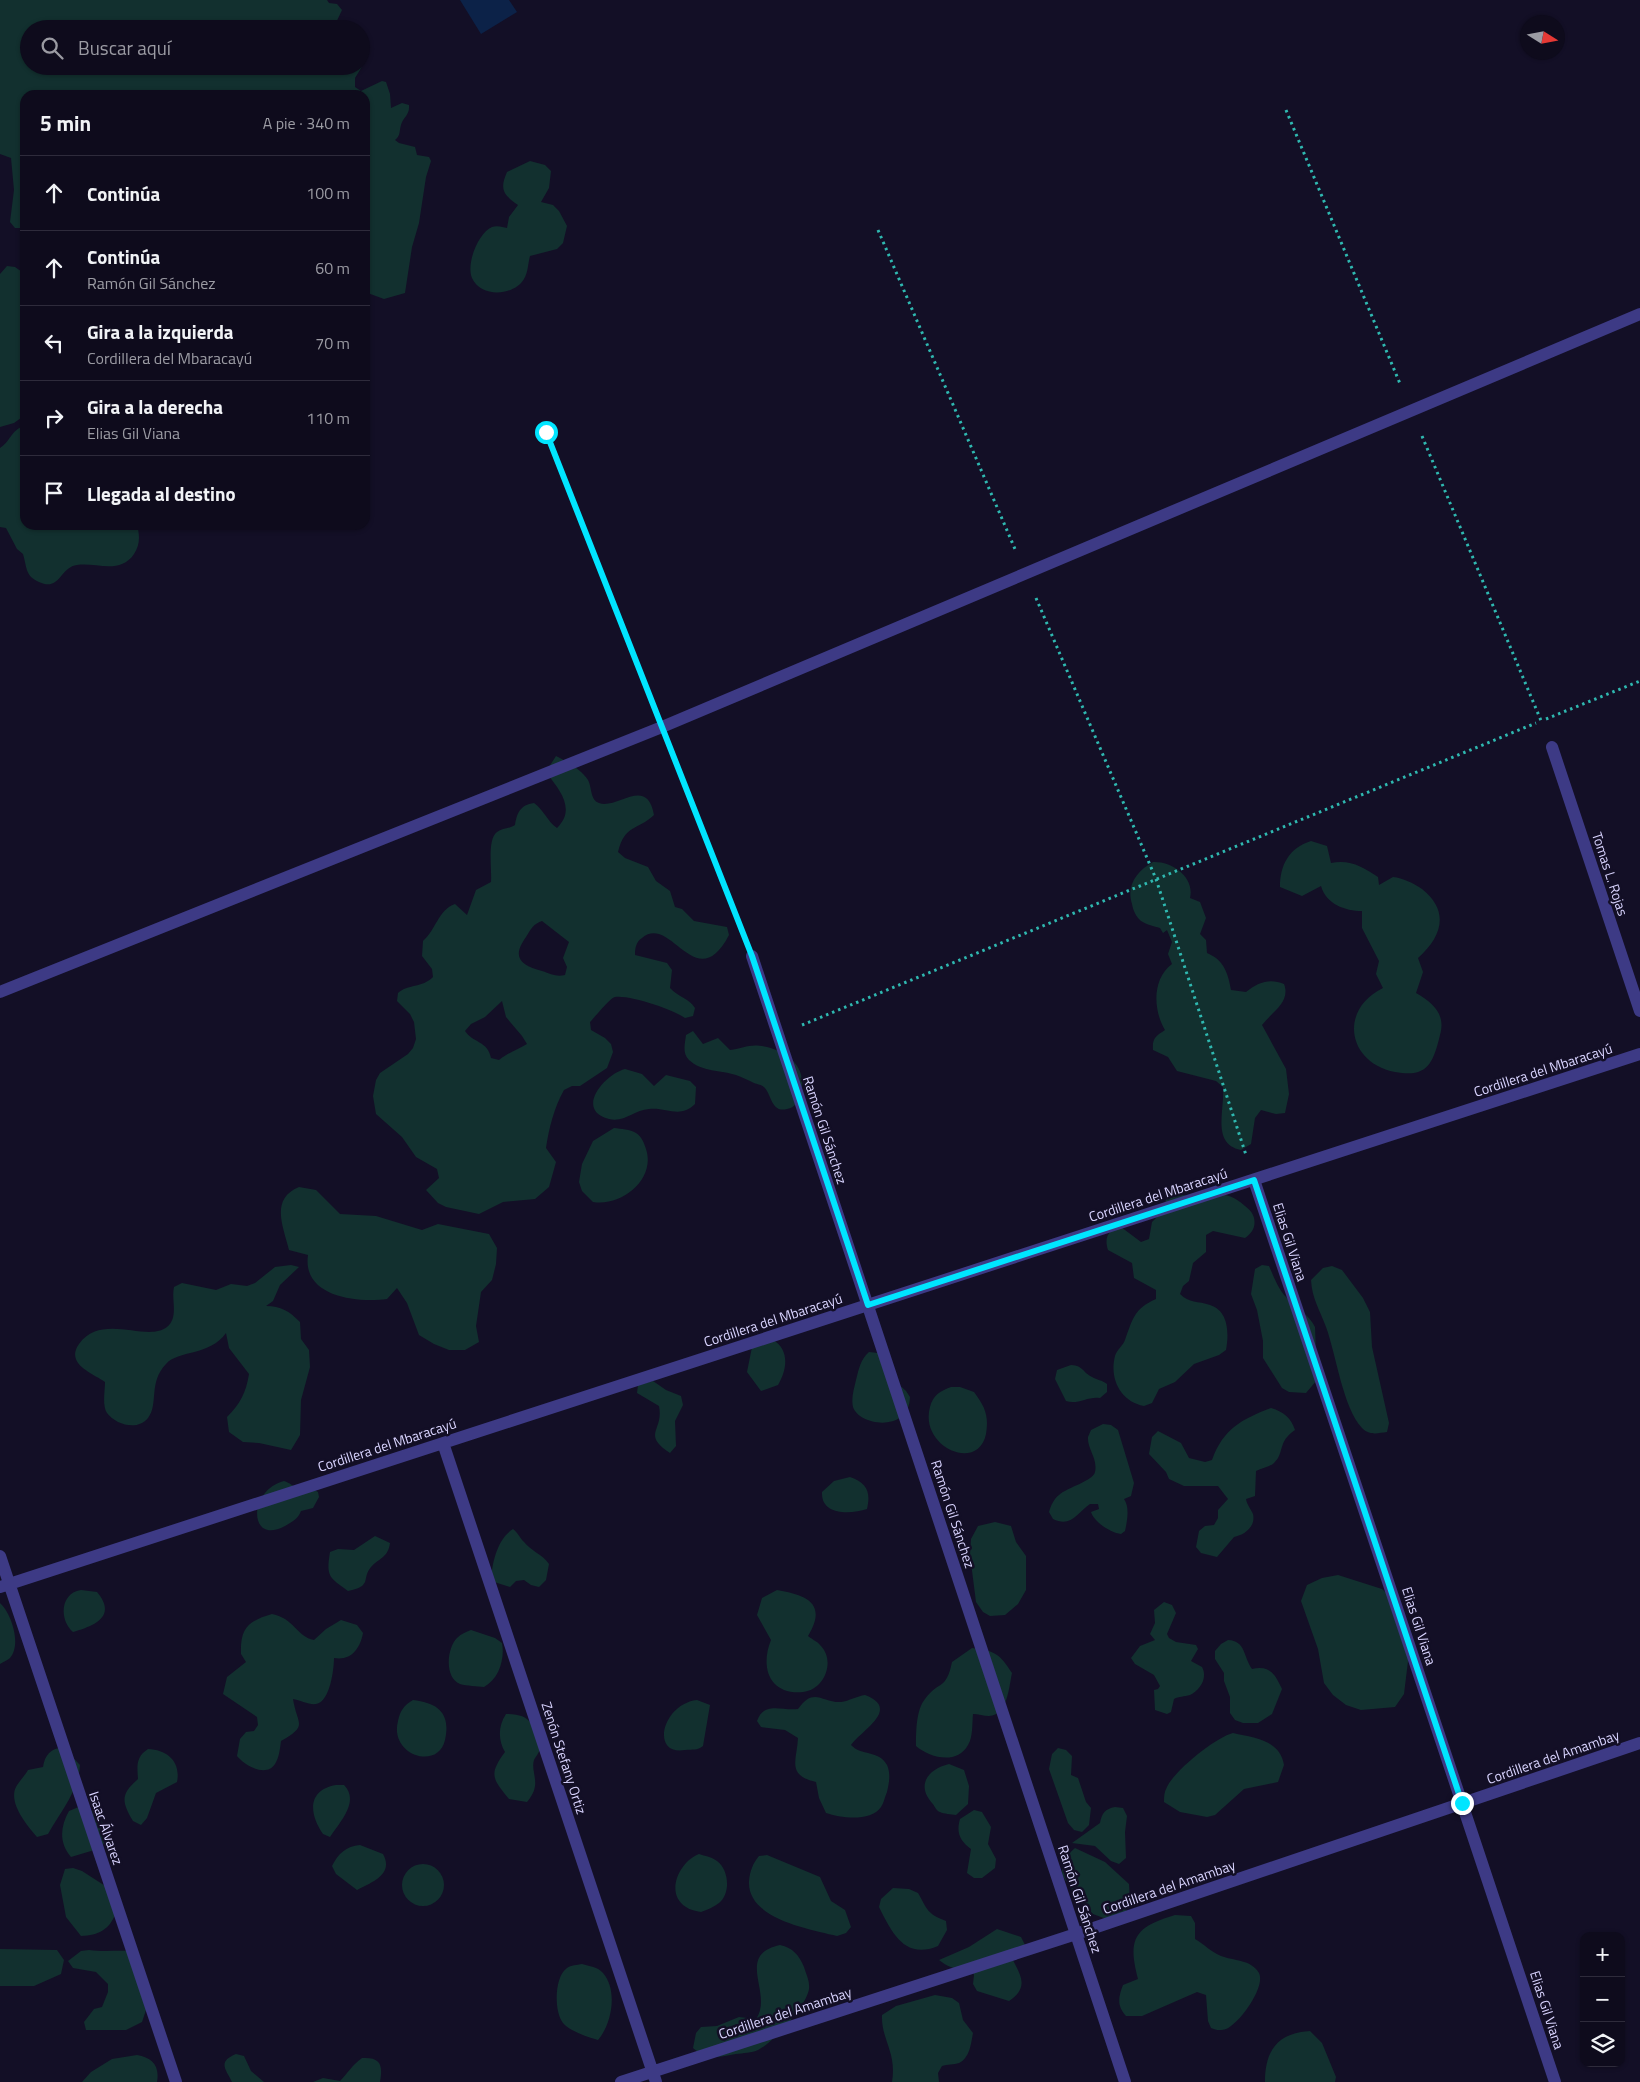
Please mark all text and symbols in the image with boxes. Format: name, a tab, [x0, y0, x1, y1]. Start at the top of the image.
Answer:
north arrow	[1520, 15, 1565, 60]
search box	[20, 20, 370, 75]
text: Buscar aquí	[78, 33, 171, 62]
icon: search	[38, 34, 66, 62]
text: 5 min	[40, 107, 91, 139]
text: A pie · 340 m	[263, 111, 350, 135]
icon: ahead	[40, 179, 68, 207]
text: Continúa	[87, 179, 160, 208]
text: 100 m	[306, 181, 350, 205]
text: Continúa	[87, 242, 160, 271]
icon: ahead	[40, 254, 68, 282]
text: 60 m	[315, 256, 350, 280]
text: Ramón Gil Sánchez	[87, 271, 216, 295]
text: Gira a la izquierda	[87, 317, 234, 346]
icon: left	[40, 329, 68, 357]
text: 70 m	[315, 331, 350, 355]
text: Cordillera del Mbaracayú	[87, 346, 252, 370]
text: Gira a la derecha	[87, 392, 223, 421]
icon: right	[40, 404, 68, 432]
text: 110 m	[306, 406, 350, 430]
text: Elias Gil Viana	[87, 421, 180, 445]
route start	[535, 421, 558, 444]
icon: arrive	[40, 479, 68, 507]
text: Llegada al destino	[87, 479, 236, 508]
street label: Tomas L. Rojas	[1587, 829, 1634, 919]
street label: Cordillera del Mbaracayú	[1471, 1037, 1615, 1102]
street label: Ramón Gil Sánchez	[798, 1073, 853, 1187]
street label: Cordillera del Mbaracayú	[1086, 1162, 1230, 1227]
street label: Elias Gil Viana	[1268, 1200, 1313, 1284]
street label: Cordillera del Mbaracayú	[701, 1287, 845, 1352]
street label: Cordillera del Mbaracayú	[315, 1412, 459, 1477]
street label: Ramón Gil Sánchez	[926, 1457, 981, 1571]
street label: Elias Gil Viana	[1397, 1584, 1442, 1668]
street label: Zenón Stefany Ortiz	[536, 1699, 593, 1817]
street label: Cordillera del Amambay	[1484, 1724, 1622, 1789]
street label: Isaac Álvarez	[84, 1788, 129, 1867]
route end	[1451, 1792, 1474, 1815]
street label: Ramón Gil Sánchez	[1053, 1842, 1108, 1956]
street label: Cordillera del Amambay	[1100, 1854, 1238, 1919]
map controls	[1580, 1932, 1625, 2067]
button: +	[1580, 1932, 1625, 1977]
street label: Elias Gil Viana	[1525, 1968, 1570, 2052]
button: −	[1580, 1977, 1625, 2022]
street label: Cordillera del Amambay	[715, 1981, 854, 2044]
button: layers	[1580, 2022, 1625, 2067]

